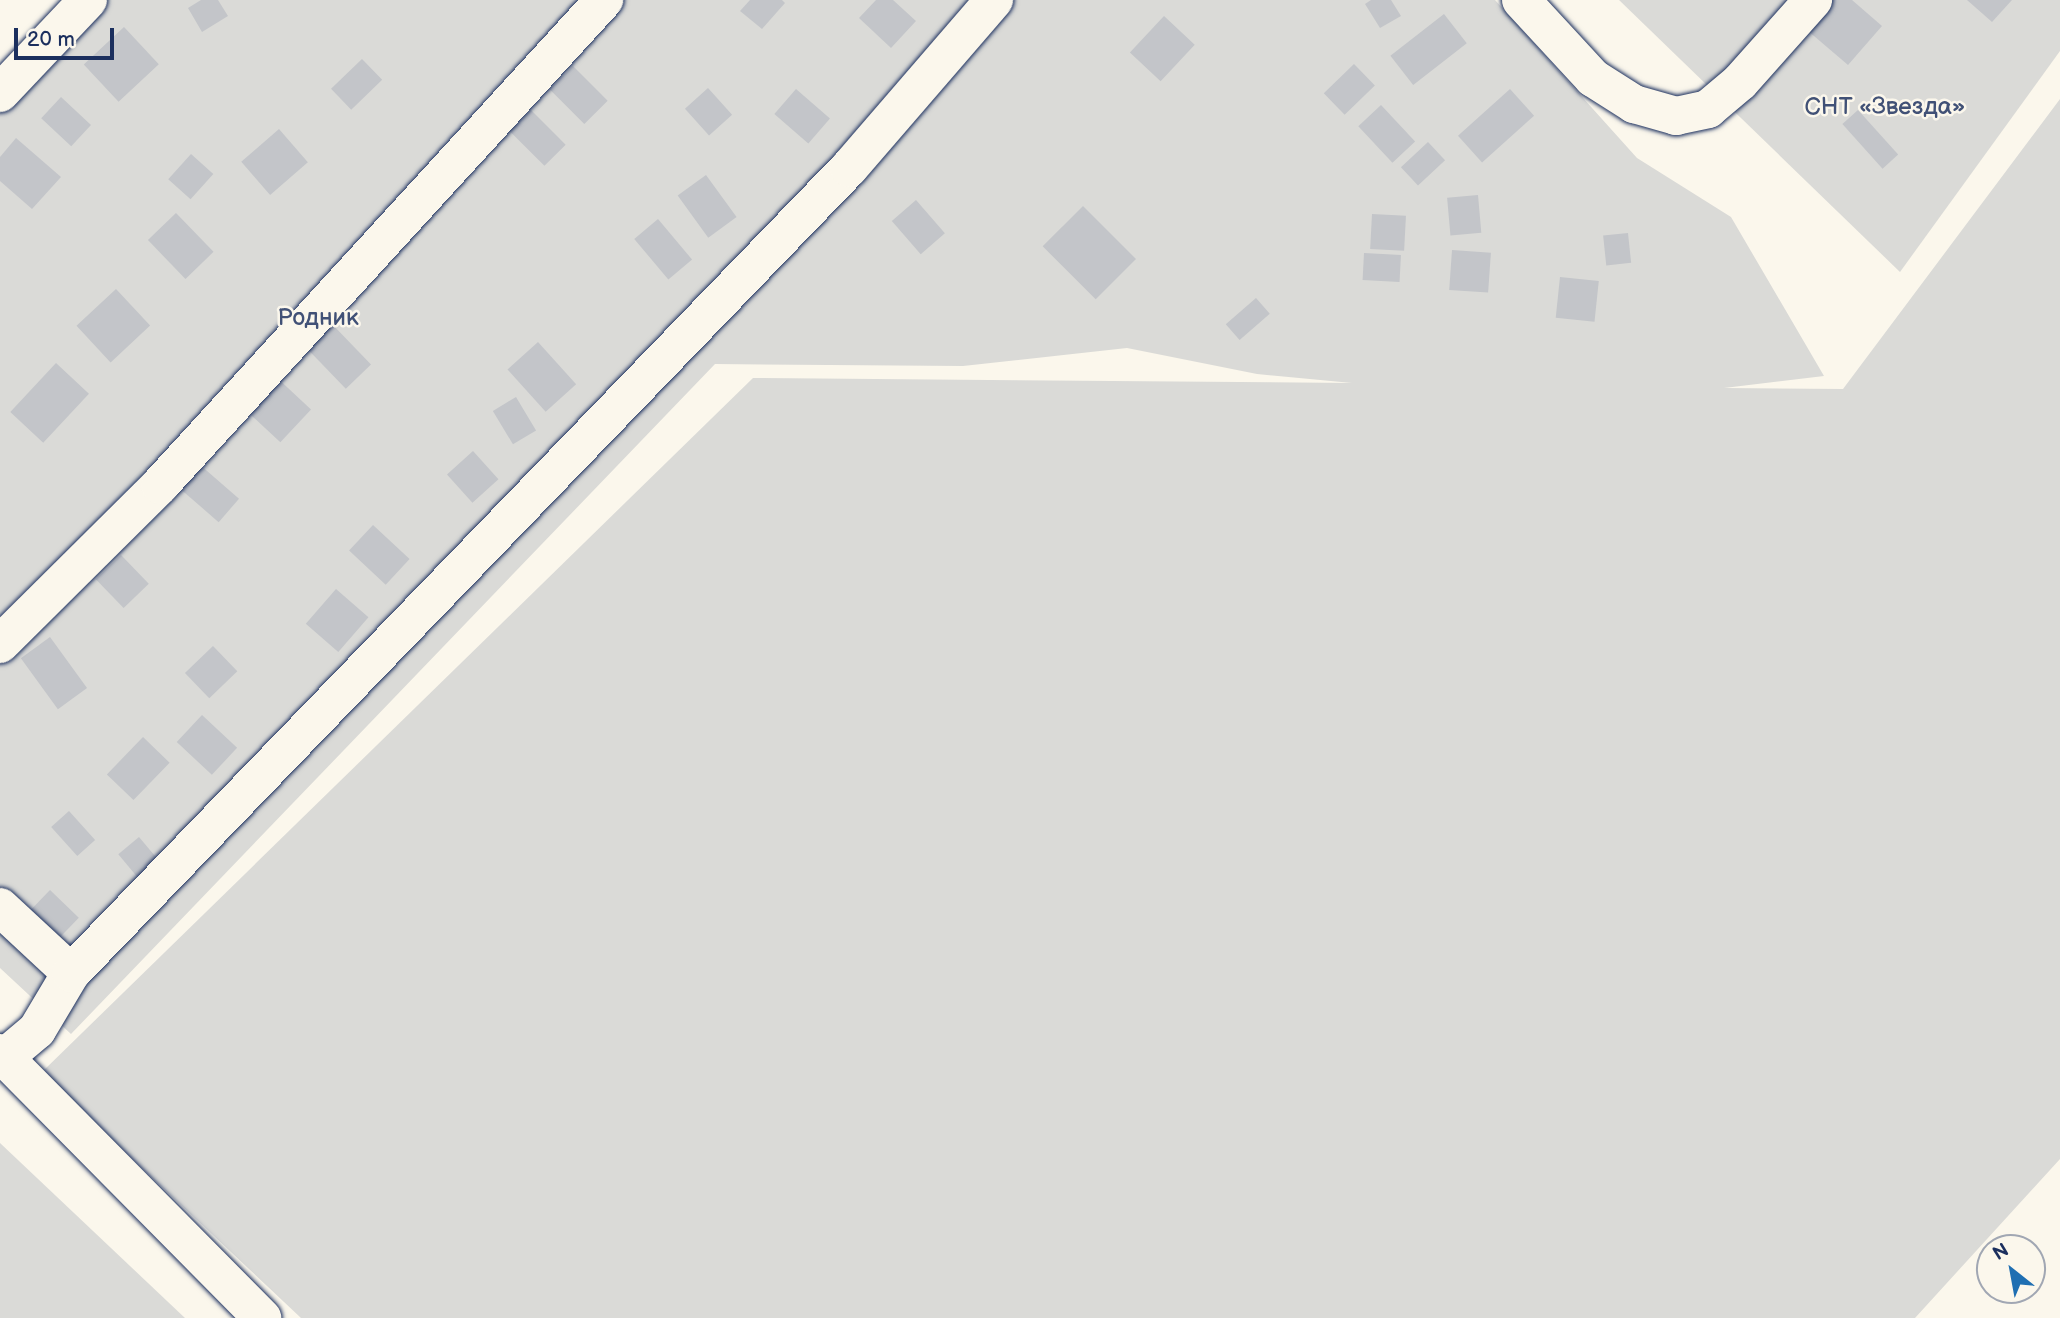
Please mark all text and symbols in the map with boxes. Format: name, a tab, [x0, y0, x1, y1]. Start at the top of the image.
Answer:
scale bar	[18, 14, 117, 58]
text: 20 m	[27, 27, 75, 52]
park label: СНТ «Звезда»	[1805, 93, 1965, 121]
park label: Родник	[277, 304, 359, 332]
north arrow	[1976, 1234, 2046, 1304]
text: N	[1989, 1239, 2013, 1266]

